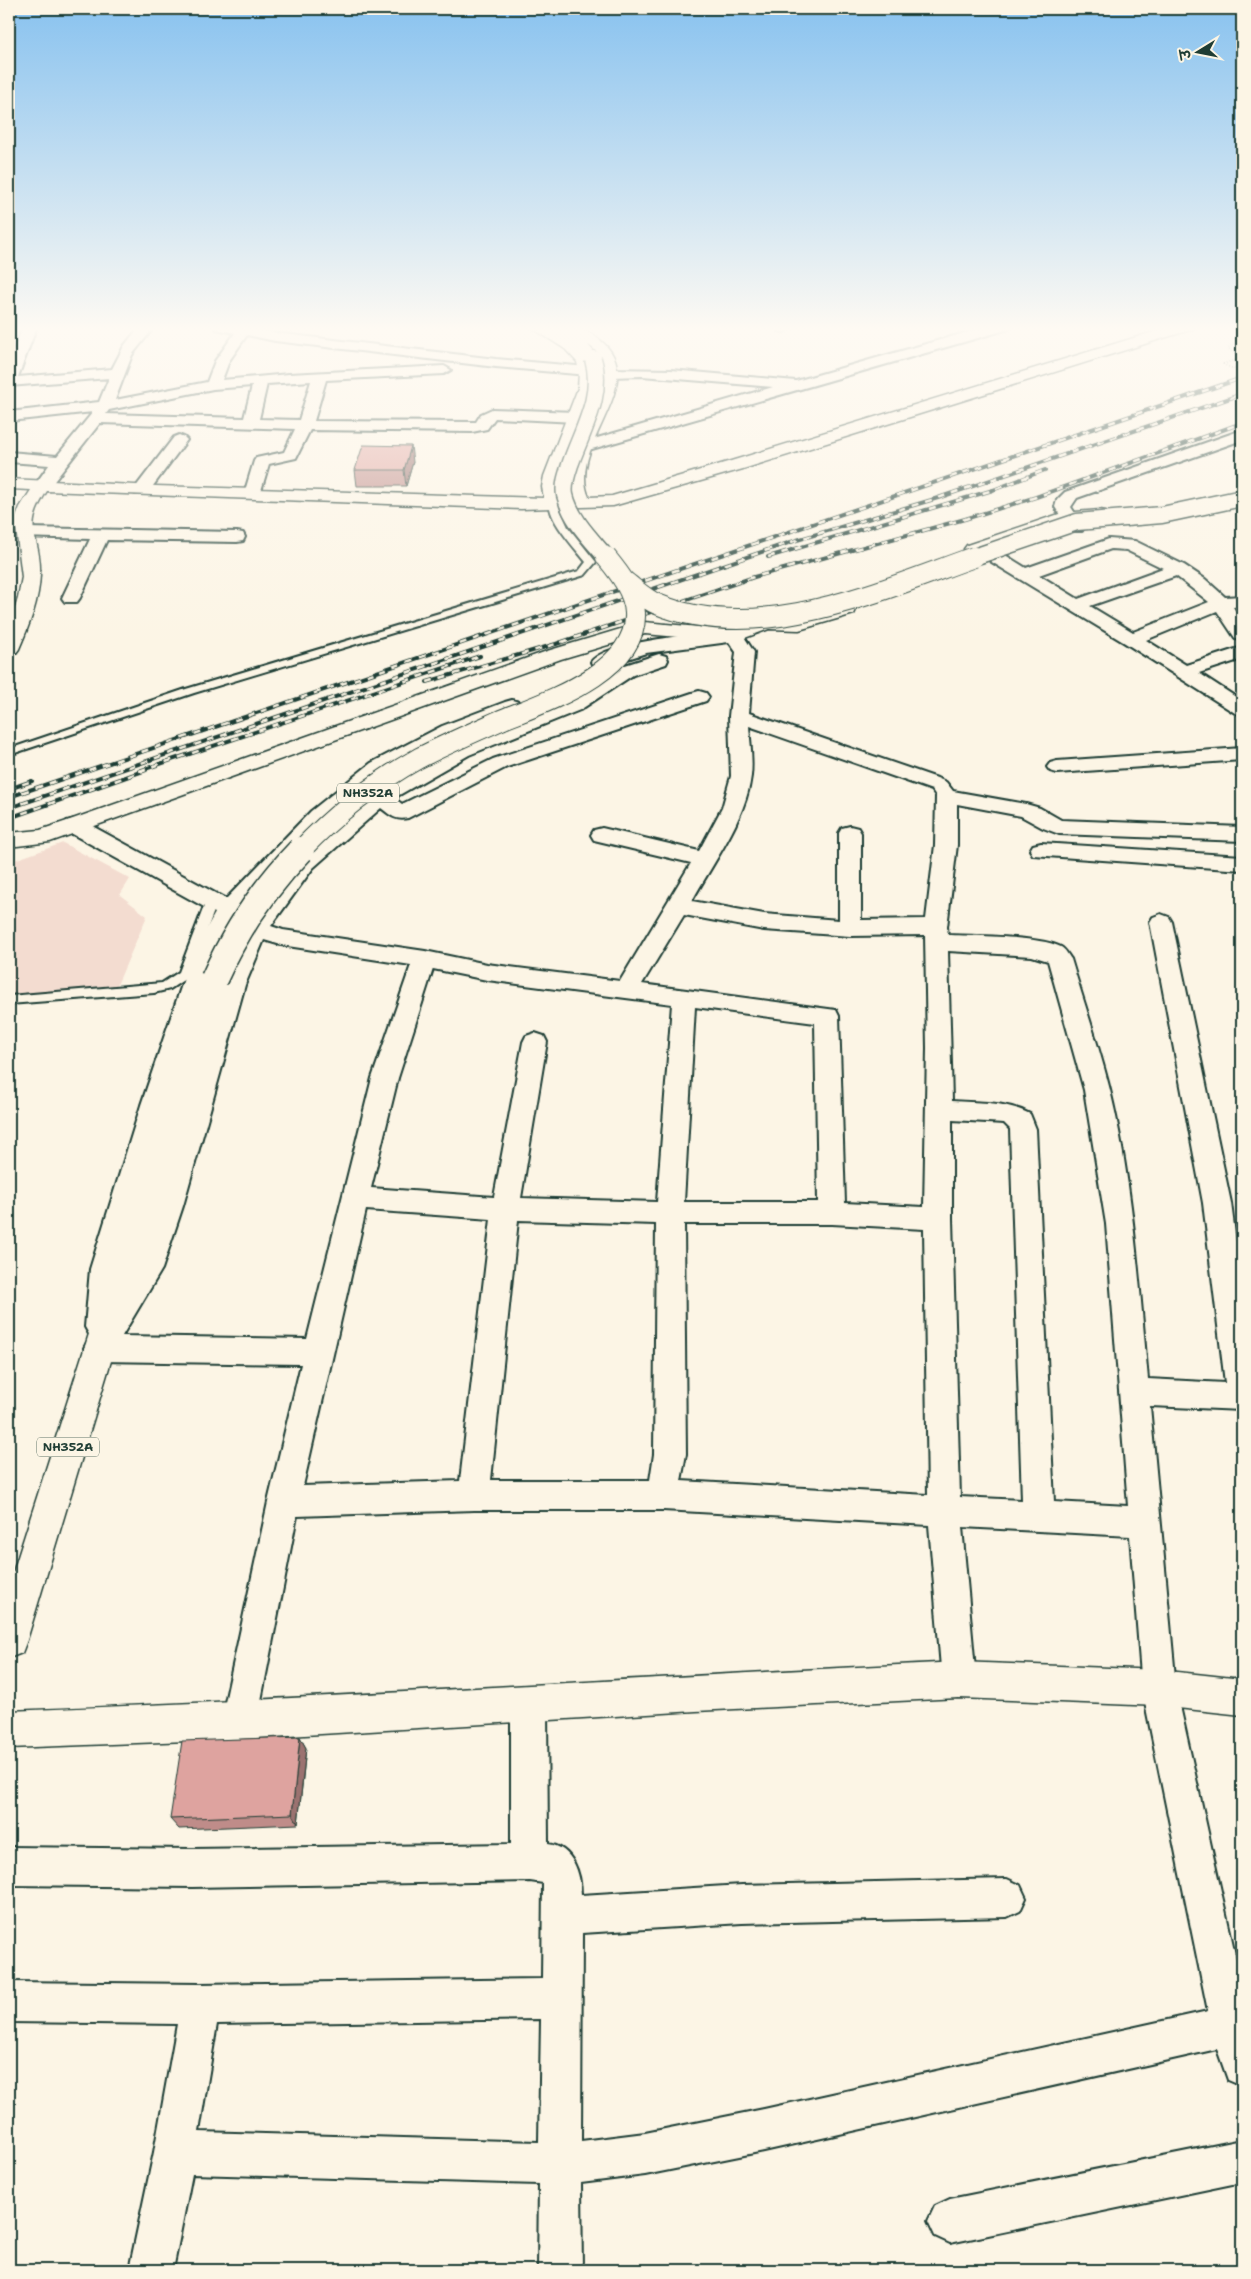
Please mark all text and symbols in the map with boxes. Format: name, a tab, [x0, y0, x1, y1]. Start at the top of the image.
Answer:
north arrow	[1174, 28, 1224, 78]
text: उ	[1175, 46, 1195, 62]
road number: NH352A	[337, 784, 399, 802]
road number: NH352A	[37, 1438, 99, 1456]

